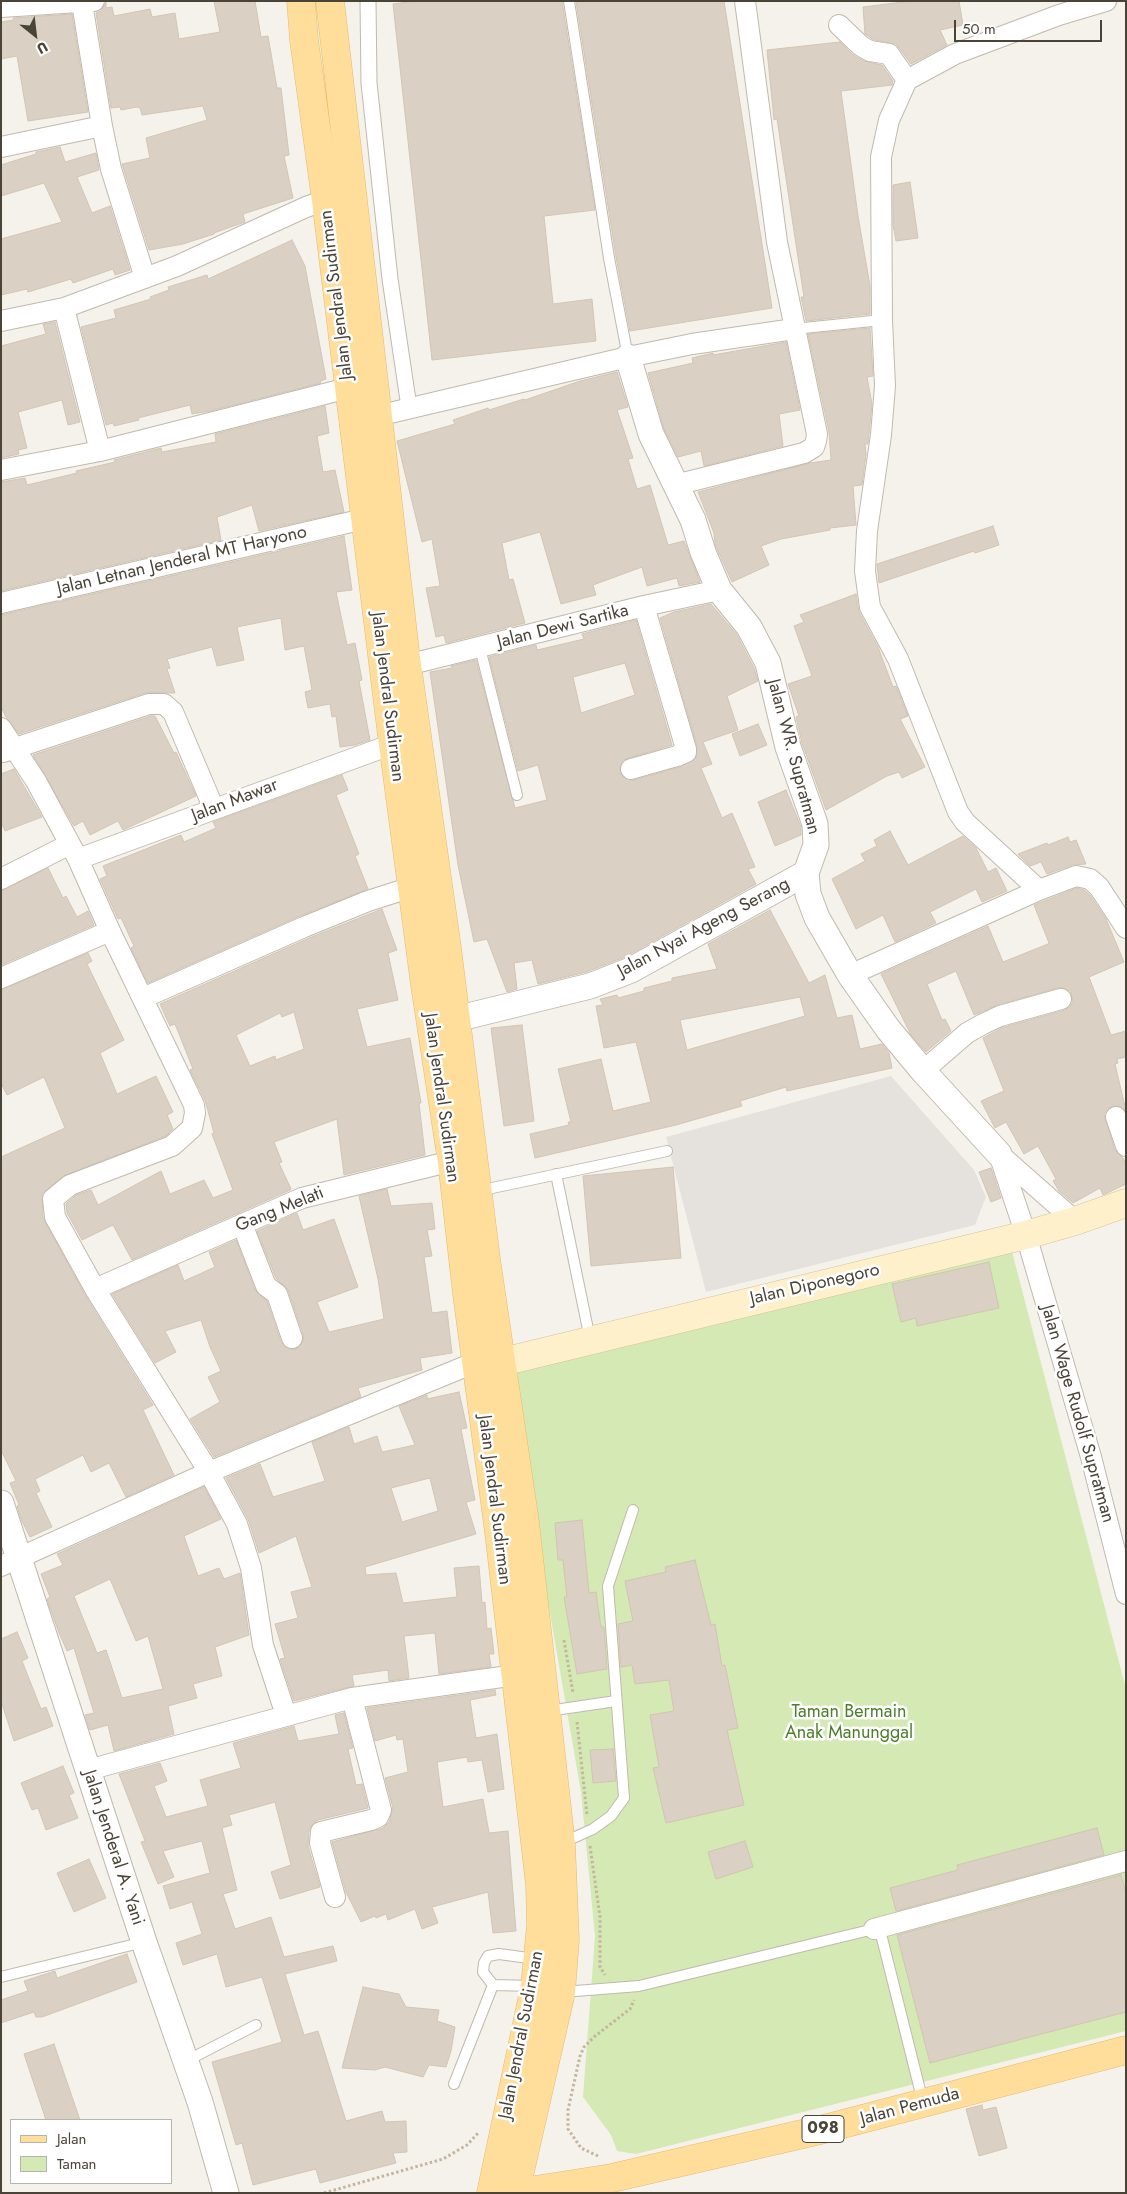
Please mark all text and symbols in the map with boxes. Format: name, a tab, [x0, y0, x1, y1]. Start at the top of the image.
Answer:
north arrow	[10, 10, 60, 60]
scale bar	[957, 10, 1104, 42]
text: 50 m	[962, 18, 996, 40]
text: U	[33, 37, 51, 59]
street label: Jalan Jendral Sudirman	[316, 209, 358, 381]
street label: Jalan Letnan Jenderal MT Haryono	[55, 522, 309, 600]
street label: Jalan Dewi Sartika	[495, 600, 631, 654]
street label: Jalan Jendral Sudirman	[366, 611, 408, 783]
street label: Jalan WR. Supratman	[762, 677, 824, 837]
street label: Jalan Mawar	[189, 775, 281, 827]
street label: Jalan Nyai Ageng Serang	[614, 874, 794, 982]
street label: Jalan Jendral Sudirman	[418, 1012, 464, 1184]
street label: Gang Melati	[233, 1182, 327, 1238]
street label: Jalan Diponegoro	[748, 1260, 882, 1310]
street label: Jalan Wage Rudolf Supratman	[1036, 1303, 1118, 1525]
street label: Jalan Jendral Sudirman	[473, 1414, 515, 1586]
park label: Taman Bermain Anak Manunggal	[785, 1702, 913, 1745]
street label: Jalan Jenderal A. Yani	[78, 1768, 148, 1928]
street label: Jalan Jendral Sudirman	[495, 1949, 549, 2121]
street label: Jalan Pemuda	[858, 2083, 962, 2131]
road number: 098	[802, 2116, 844, 2142]
legend	[10, 2119, 172, 2184]
text: Jalan	[57, 2128, 86, 2150]
text: Taman	[57, 2153, 96, 2175]

